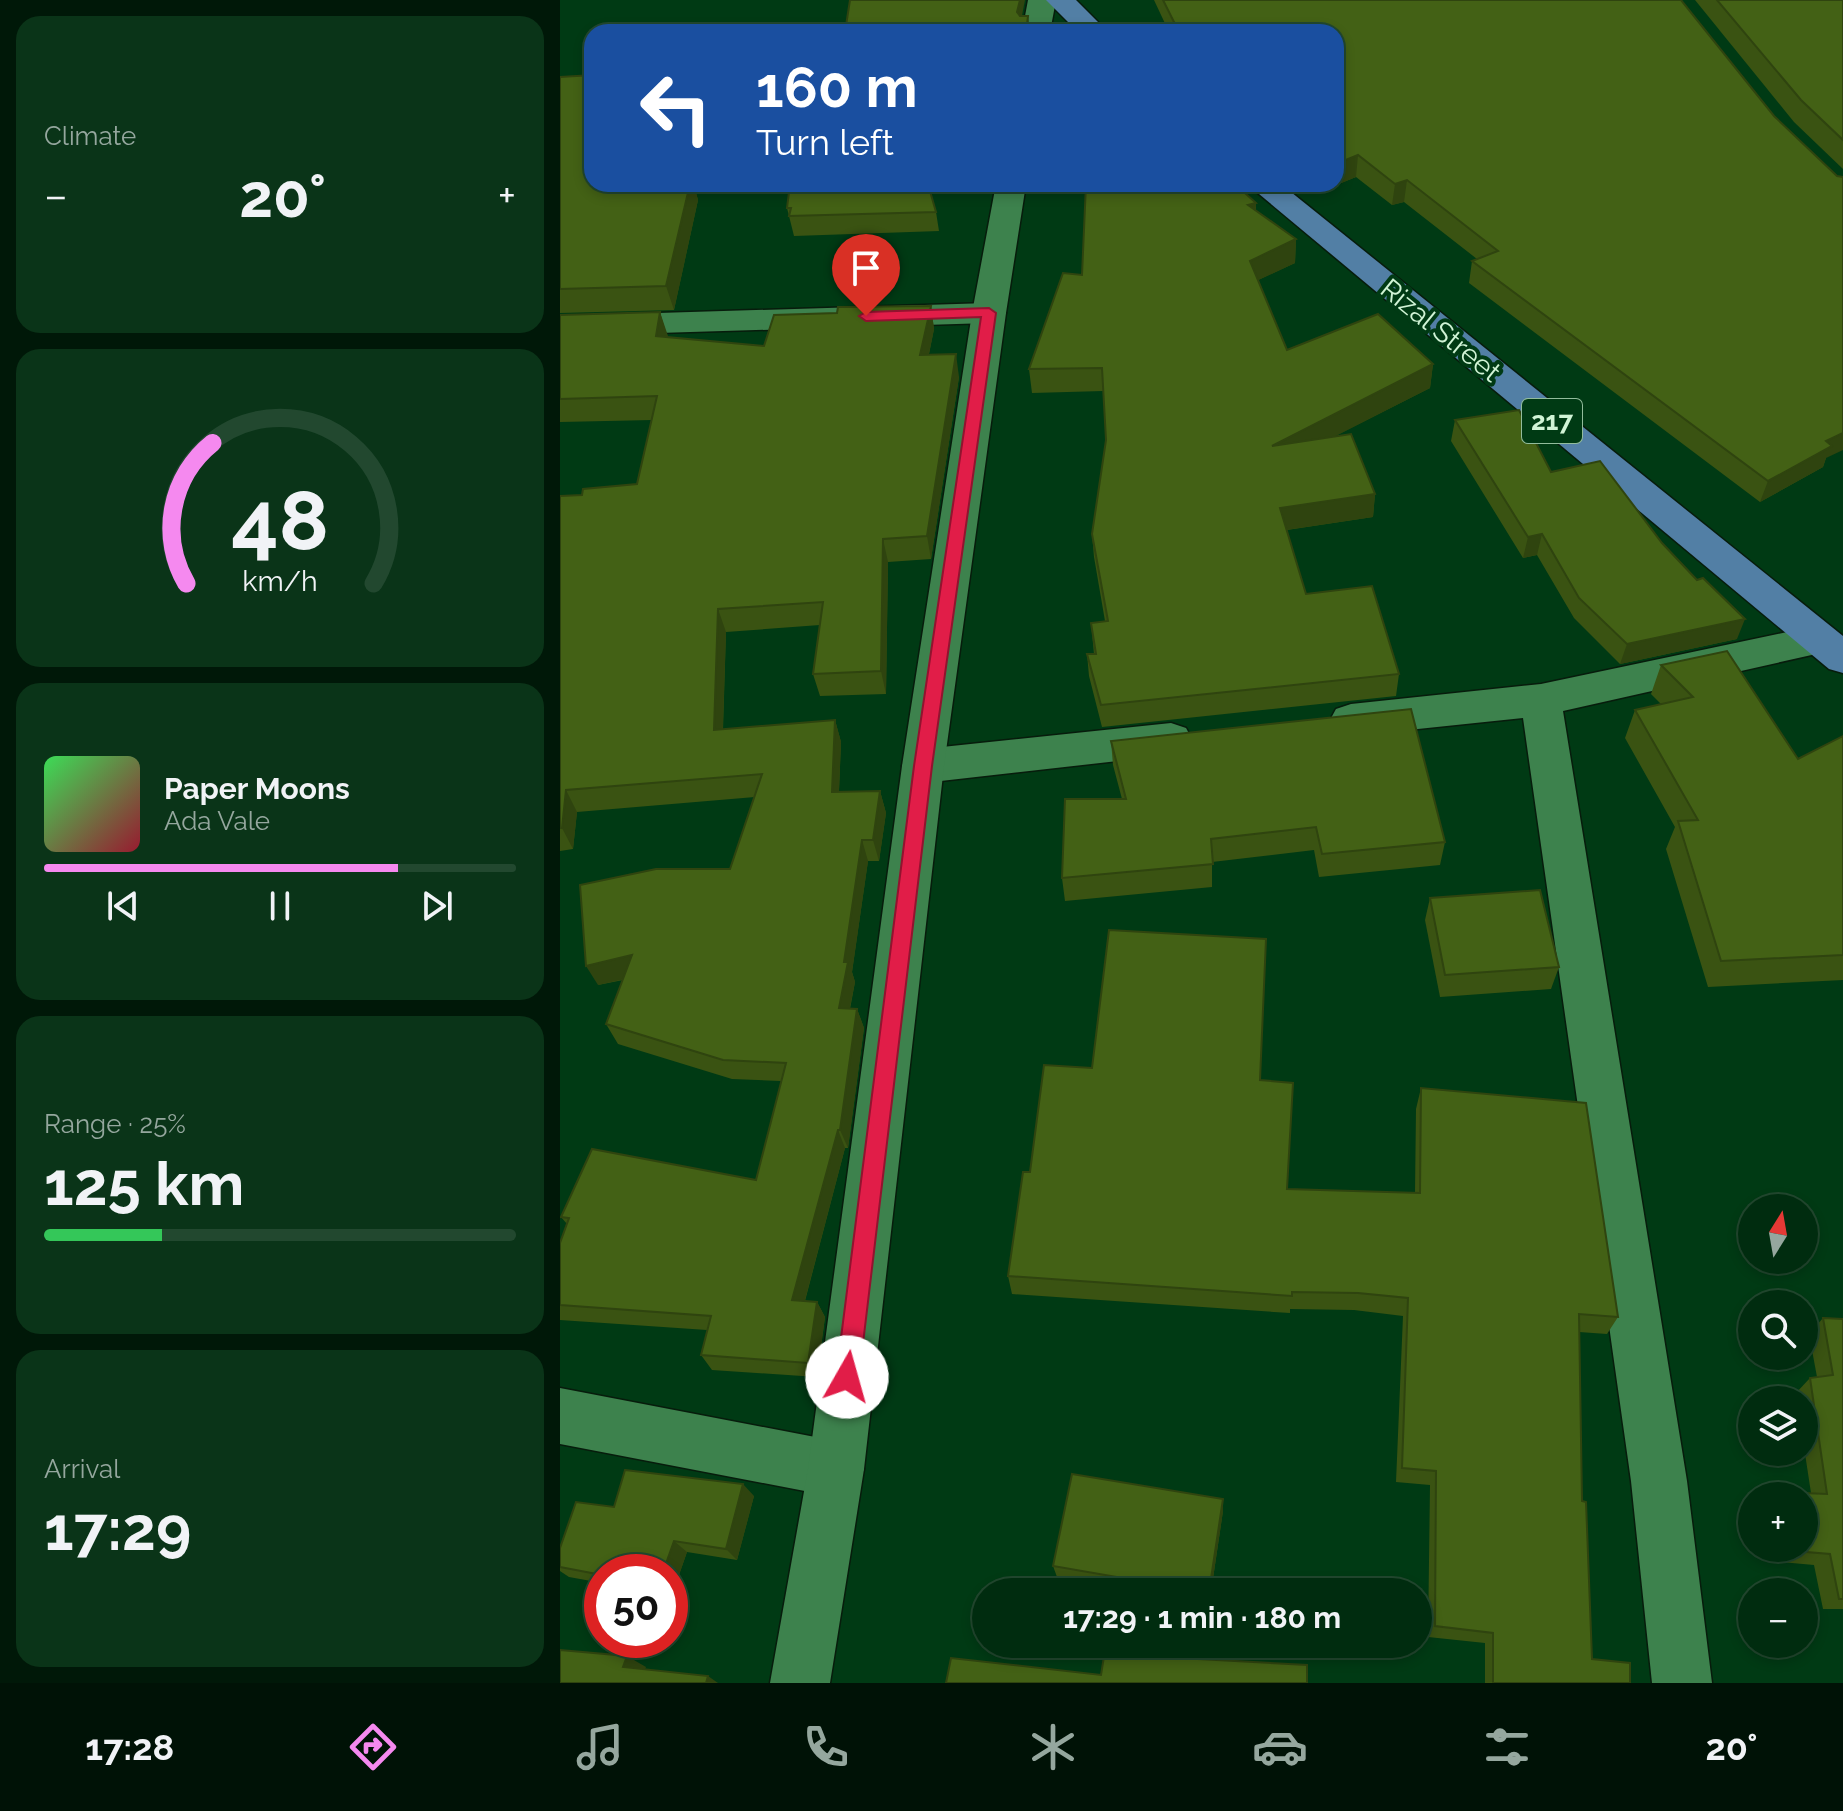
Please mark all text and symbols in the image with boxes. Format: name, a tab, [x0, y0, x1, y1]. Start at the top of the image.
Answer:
text: 160 m	[756, 54, 918, 120]
icon: left	[624, 56, 728, 160]
text: Climate	[44, 121, 136, 151]
text: Turn left	[756, 121, 894, 163]
text: 20°	[239, 161, 326, 231]
text: −	[44, 170, 68, 221]
text: +	[498, 170, 516, 221]
pin	[832, 234, 900, 316]
icon: arrive	[844, 246, 888, 290]
street label: Rizal Street	[1374, 272, 1508, 389]
road number: 217	[1522, 399, 1582, 443]
text: 48	[231, 472, 329, 569]
text: km/h	[242, 564, 318, 598]
text: Paper Moons	[164, 771, 350, 806]
text: Ada Vale	[164, 806, 270, 836]
icon: previous	[101, 884, 145, 928]
icon: pause	[258, 884, 302, 928]
icon: next	[415, 884, 459, 928]
text: Range · 25%	[44, 1109, 186, 1139]
text: 125 km	[44, 1149, 244, 1219]
north arrow	[1738, 1194, 1818, 1274]
map controls	[1738, 1194, 1818, 1658]
button: search	[1738, 1290, 1818, 1370]
position arrow	[805, 1335, 889, 1419]
button: layers	[1738, 1386, 1818, 1466]
text: Arrival	[44, 1454, 120, 1484]
button: +	[1738, 1482, 1818, 1562]
text: 17:29	[44, 1494, 191, 1564]
speed limit sign: 50	[584, 1554, 688, 1658]
button: −	[1738, 1578, 1818, 1658]
text: 17:29 · 1 min · 180 m	[1063, 1600, 1341, 1635]
icon: directions	[345, 1719, 401, 1775]
icon: music	[572, 1719, 628, 1775]
icon: phone	[798, 1719, 854, 1775]
icon: climate	[1025, 1719, 1081, 1775]
icon: car	[1252, 1719, 1308, 1775]
icon: filters	[1479, 1719, 1535, 1775]
text: 17:28	[85, 1726, 174, 1768]
text: 20°	[1705, 1726, 1758, 1768]

